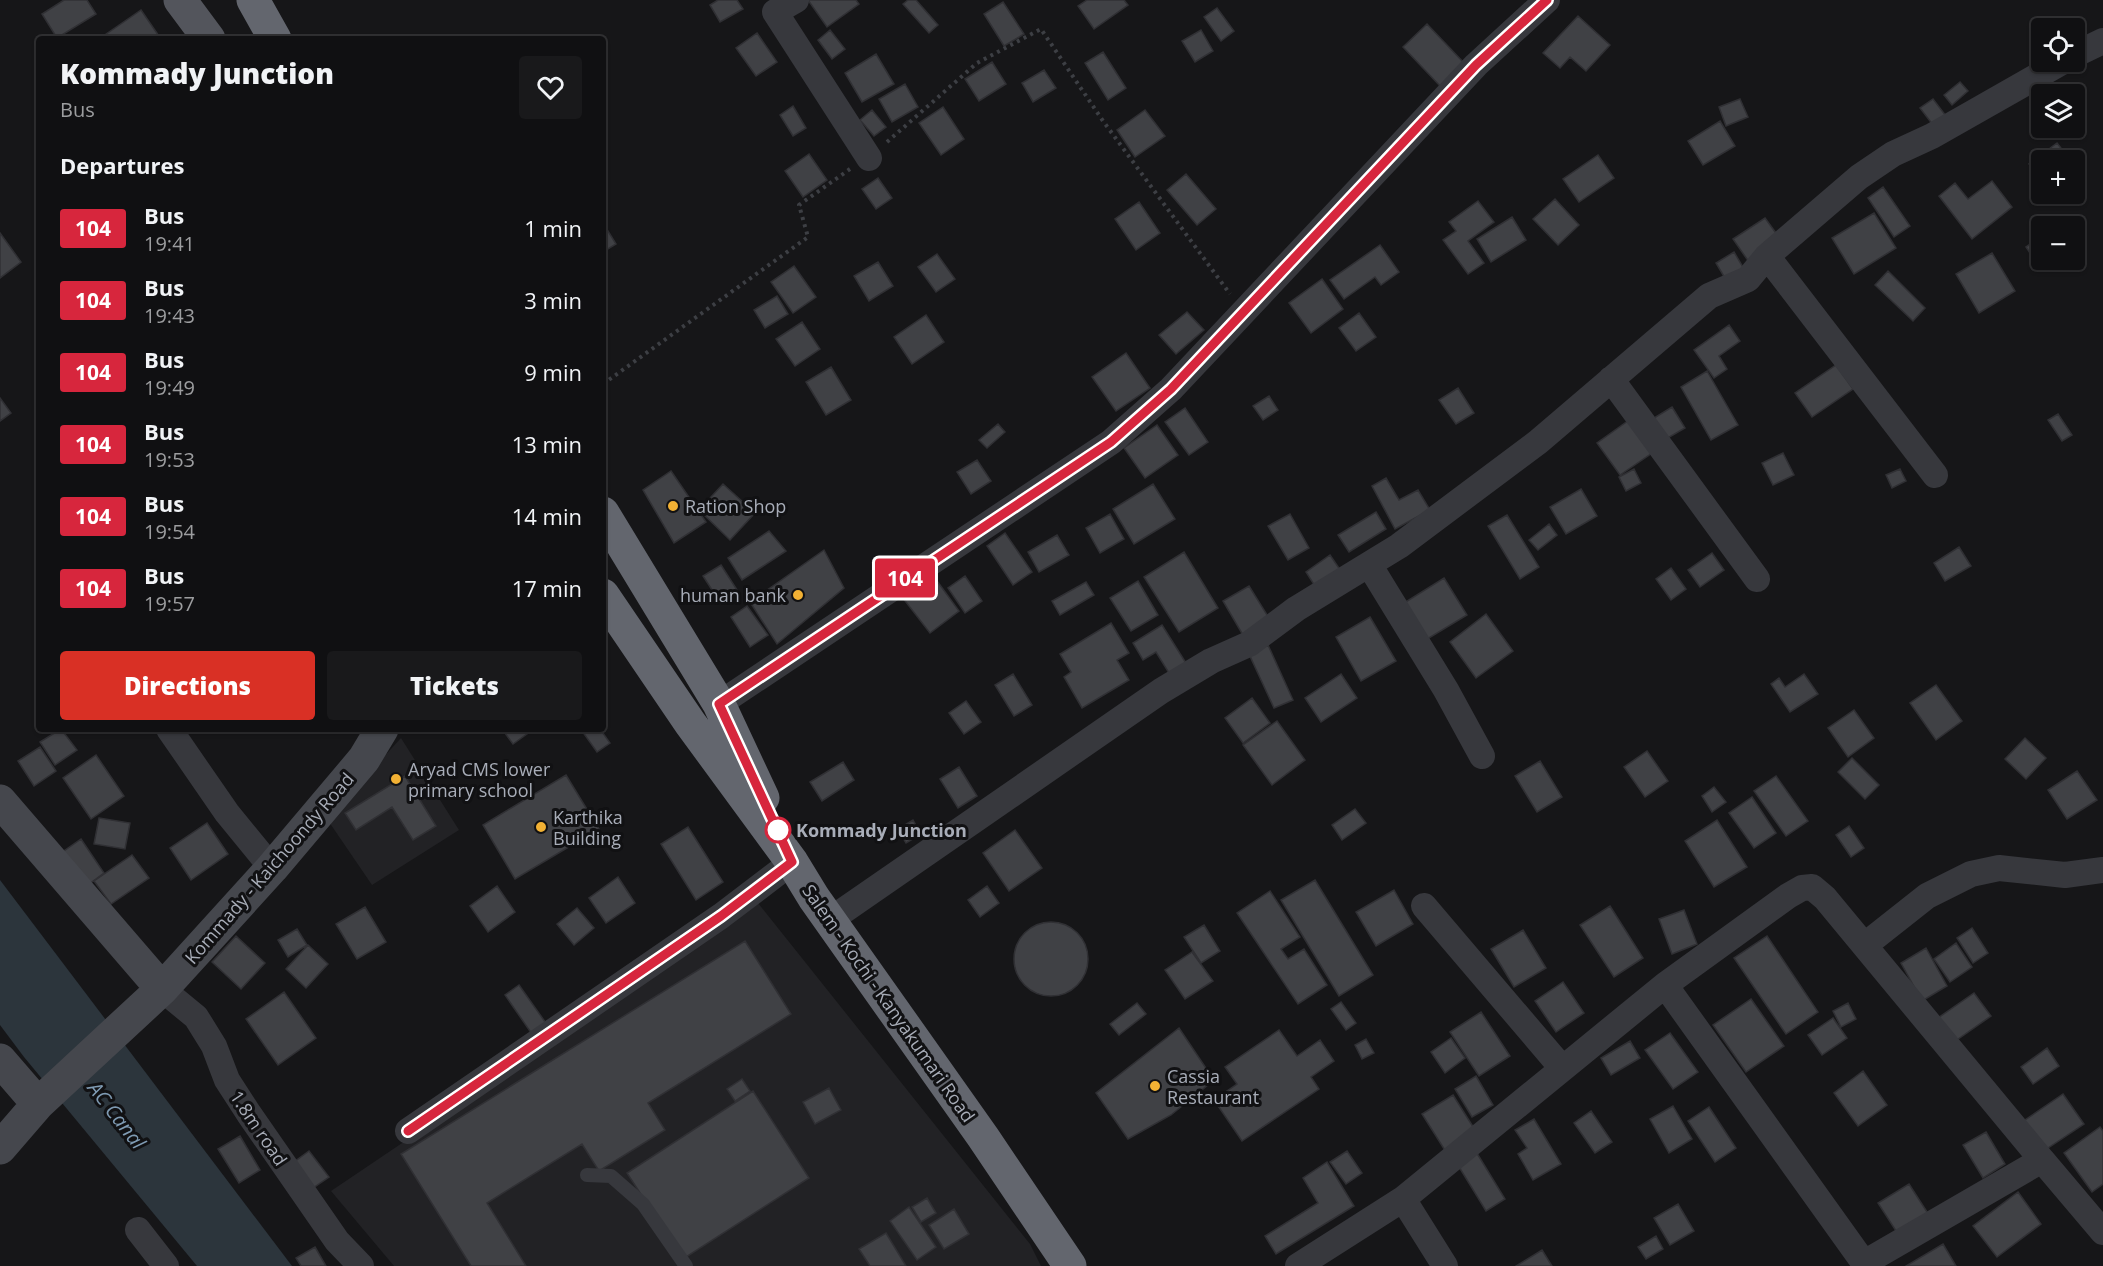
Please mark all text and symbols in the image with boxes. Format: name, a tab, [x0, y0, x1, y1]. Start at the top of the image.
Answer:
map controls	[2031, 18, 2085, 270]
button: locate	[2031, 18, 2085, 72]
text: Kommady Junction	[60, 54, 334, 92]
button: heart	[519, 56, 582, 119]
button: layers	[2031, 84, 2085, 138]
text: Bus	[60, 96, 95, 123]
text: Departures	[60, 150, 184, 180]
button: +	[2031, 150, 2085, 204]
text: Bus	[144, 200, 184, 230]
text: 1 min	[524, 213, 582, 243]
text: 104	[75, 214, 111, 242]
button: −	[2031, 216, 2085, 270]
text: 19:41	[144, 230, 195, 257]
text: Bus	[144, 272, 184, 302]
text: 3 min	[524, 285, 582, 315]
text: 104	[75, 286, 111, 314]
text: 19:43	[144, 302, 195, 329]
text: Bus	[144, 344, 184, 374]
text: 9 min	[524, 357, 582, 387]
text: 104	[75, 358, 111, 386]
text: 19:49	[144, 374, 195, 401]
text: Bus	[144, 416, 184, 446]
text: 13 min	[512, 429, 582, 459]
text: 104	[75, 430, 111, 458]
text: 19:53	[144, 446, 195, 473]
text: Bus	[144, 488, 184, 518]
place label: Ration Shop	[685, 494, 786, 518]
marker: Ration Shop	[666, 499, 680, 513]
text: 14 min	[512, 501, 582, 531]
text: 104	[75, 502, 111, 530]
text: 19:54	[144, 518, 195, 545]
line badge: 104	[870, 558, 940, 598]
text: Bus	[144, 560, 184, 590]
text: 104	[887, 564, 923, 592]
text: 17 min	[512, 573, 582, 603]
text: 104	[75, 574, 111, 602]
place label: human bank	[680, 583, 787, 607]
marker: human bank	[791, 588, 805, 602]
text: 19:57	[144, 590, 195, 617]
button: Directions	[60, 651, 315, 720]
button: Tickets	[327, 651, 582, 720]
place label: Aryad CMS lower primary school	[408, 757, 551, 802]
street label: Kommady - Kaichoondy Road	[179, 767, 359, 969]
marker: Aryad CMS lower primary school	[389, 772, 403, 786]
place label: Karthika Building	[553, 805, 623, 850]
marker: Kommady Junction	[765, 817, 791, 843]
place label: Kommady Junction	[796, 818, 967, 842]
marker: Karthika Building	[534, 820, 548, 834]
street label: Salem - Kochi - Kanyakumari Road	[797, 879, 981, 1127]
place label: Cassia Restaurant	[1167, 1064, 1259, 1109]
water label: AC Canal	[81, 1074, 153, 1155]
marker: Cassia Restaurant	[1148, 1079, 1162, 1093]
street label: 1.8m road	[225, 1086, 293, 1170]

